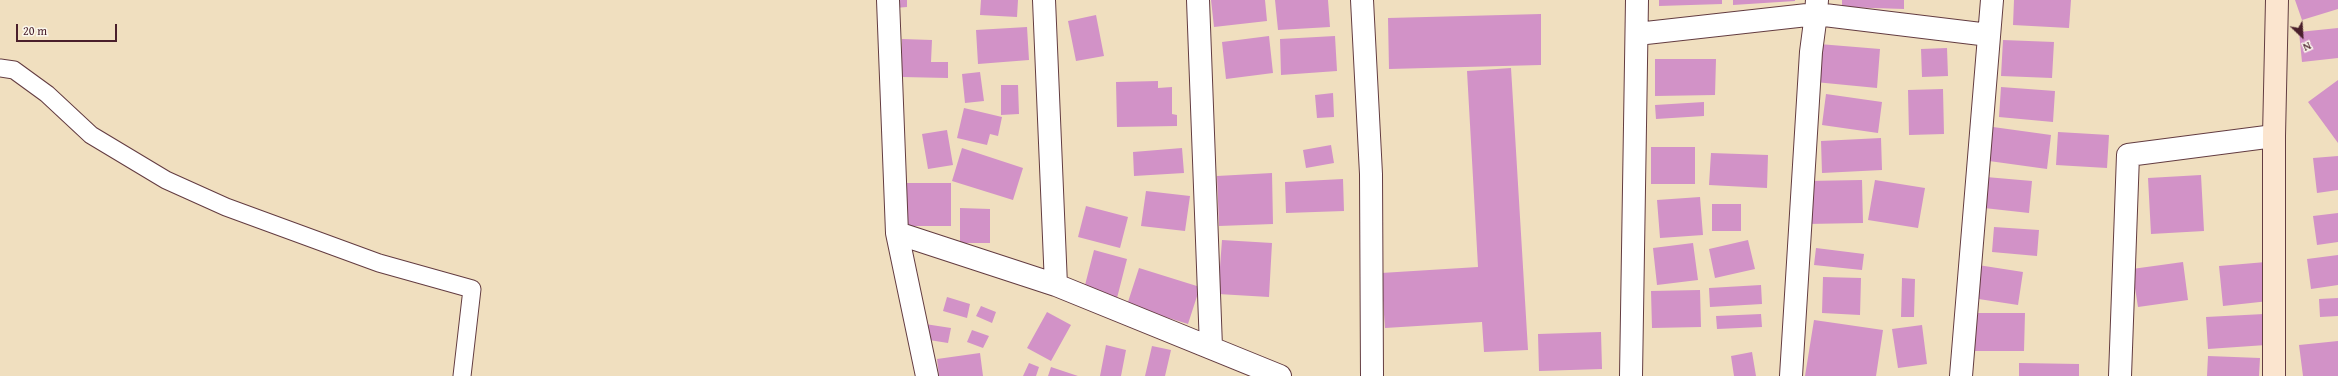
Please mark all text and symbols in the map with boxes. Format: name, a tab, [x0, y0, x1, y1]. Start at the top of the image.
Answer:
scale bar	[18, 16, 119, 42]
north arrow	[2282, 16, 2322, 56]
text: 20 m	[23, 22, 47, 39]
text: N	[2300, 38, 2314, 56]

